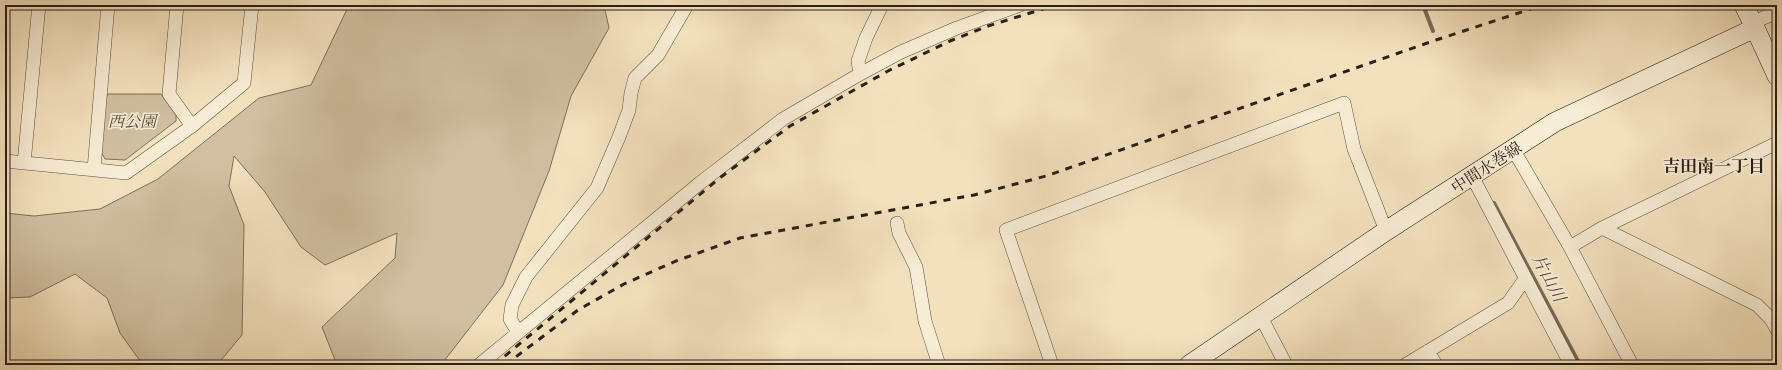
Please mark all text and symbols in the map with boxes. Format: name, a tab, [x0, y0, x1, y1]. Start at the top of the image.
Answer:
park label: 西公園	[108, 113, 159, 133]
street label: 中間水巻線	[1448, 139, 1526, 199]
district label: 吉田南一丁目	[1663, 157, 1765, 178]
water label: 片山川	[1526, 251, 1570, 308]

